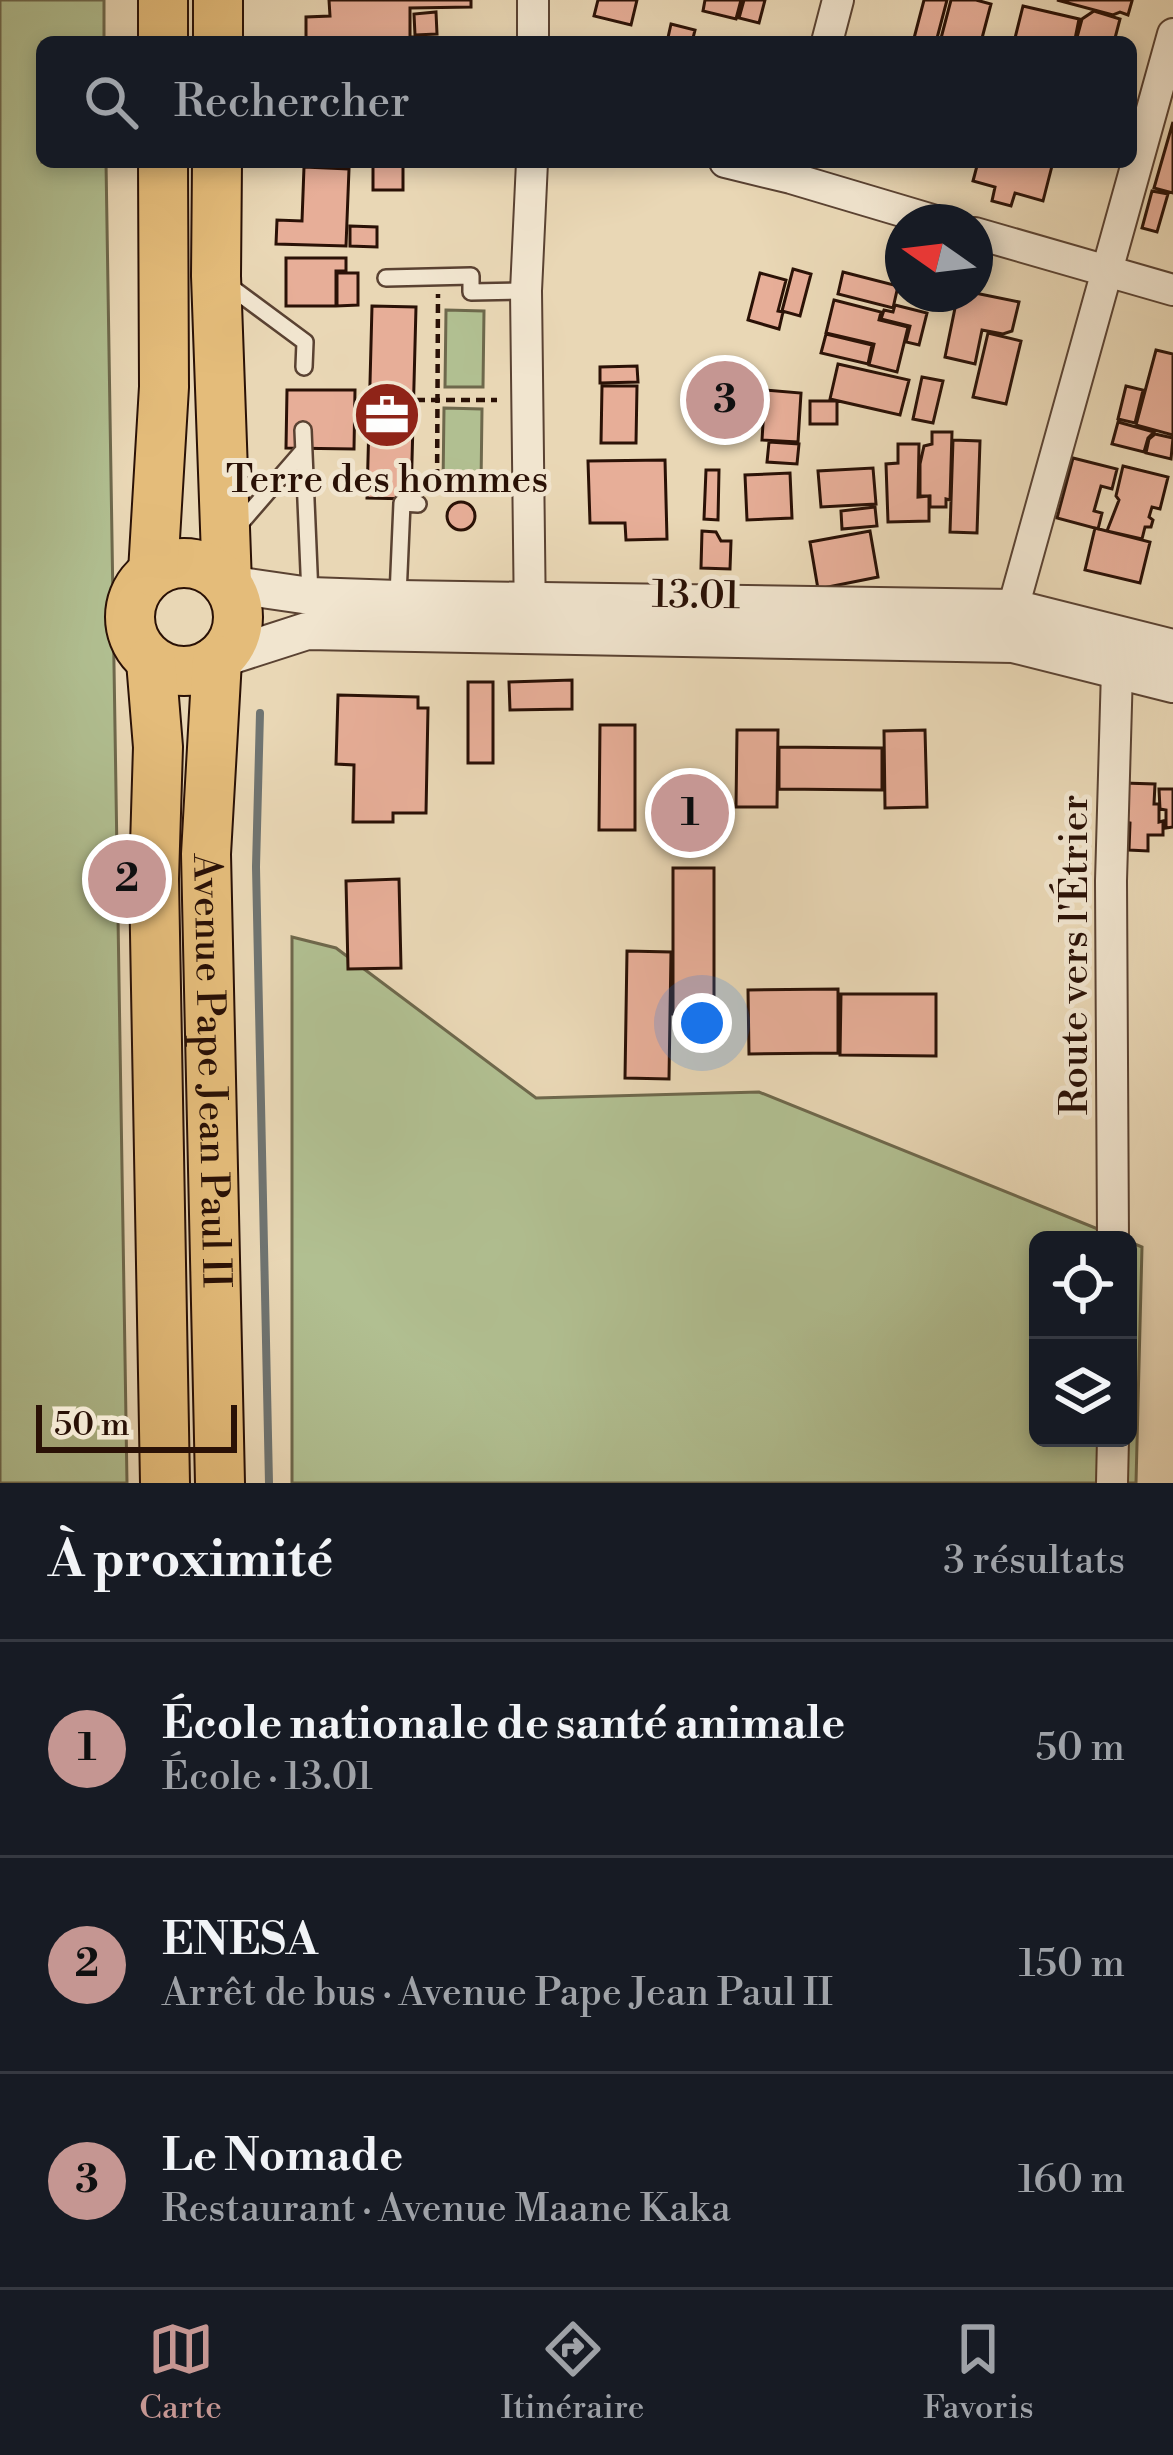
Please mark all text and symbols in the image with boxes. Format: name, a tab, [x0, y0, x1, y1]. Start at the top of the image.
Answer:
search box	[36, 36, 1137, 168]
icon: search	[78, 69, 144, 135]
text: Rechercher	[174, 74, 410, 131]
north arrow	[885, 204, 993, 312]
pin: 3	[686, 355, 764, 445]
office icon: Terre des hommes	[352, 380, 422, 450]
place label: Terre des hommes	[226, 456, 548, 505]
street label: 13.01	[651, 571, 741, 621]
pin: 1	[651, 768, 729, 858]
street label: Route vers l'Étrier	[1049, 795, 1100, 1115]
pin: 2	[88, 834, 166, 924]
street label: Avenue Pape Jean Paul II	[181, 852, 240, 1289]
your location	[672, 993, 732, 1053]
map controls	[1029, 1231, 1137, 1447]
button: locate	[1029, 1231, 1137, 1339]
button: layers	[1029, 1339, 1137, 1447]
scale bar	[36, 1399, 237, 1452]
text: 50 m	[54, 1405, 130, 1446]
text: À proximité	[48, 1529, 333, 1593]
text: 3 résultats	[943, 1537, 1125, 1586]
text: École nationale de santé animale	[162, 1696, 845, 1753]
text: 1	[78, 1724, 96, 1773]
text: 50 m	[1035, 1724, 1125, 1773]
text: École · 13.01	[162, 1753, 373, 1802]
text: ENESA	[162, 1912, 318, 1969]
text: 2	[75, 1940, 99, 1989]
text: 150 m	[1019, 1940, 1125, 1989]
text: Arrêt de bus · Avenue Pape Jean Paul II	[162, 1969, 833, 2018]
text: Le Nomade	[162, 2128, 403, 2185]
text: 3	[75, 2156, 99, 2205]
text: 160 m	[1018, 2156, 1125, 2205]
text: Restaurant · Avenue Maane Kaka	[162, 2185, 731, 2234]
tab: Carte	[139, 2316, 222, 2429]
tab: Itinéraire	[501, 2316, 644, 2429]
tab: Favoris	[923, 2316, 1034, 2429]

